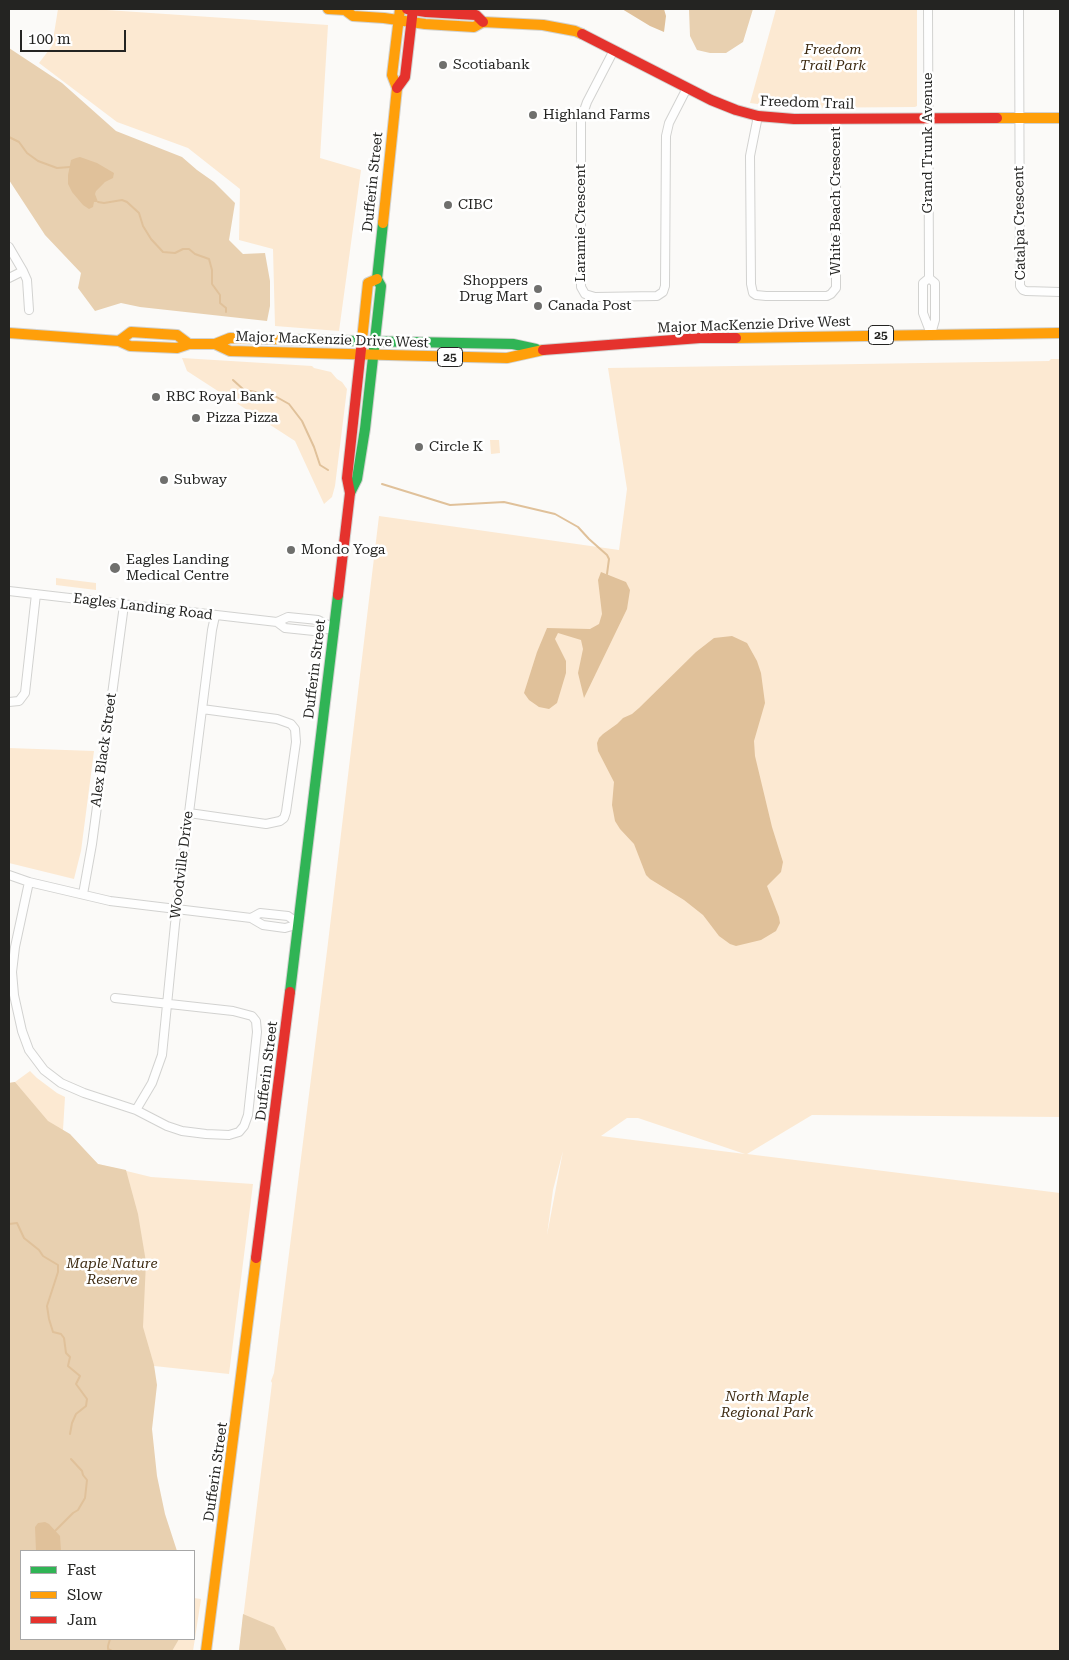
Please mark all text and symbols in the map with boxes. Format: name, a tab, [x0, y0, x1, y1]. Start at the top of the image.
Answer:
scale bar	[22, 20, 129, 52]
text: 100 m	[28, 30, 71, 48]
park label: Freedom Trail Park	[800, 42, 866, 74]
place label: Scotiabank	[453, 57, 530, 73]
marker: Scotiabank	[437, 59, 449, 71]
street label: Grand Trunk Avenue	[920, 73, 936, 213]
street label: Freedom Trail	[759, 93, 855, 113]
place label: Highland Farms	[543, 107, 650, 123]
marker: Highland Farms	[527, 109, 539, 121]
street label: White Beach Crescent	[828, 127, 844, 275]
street label: Dufferin Street	[359, 131, 387, 233]
street label: Laramie Crescent	[573, 164, 589, 282]
street label: Catalpa Crescent	[1011, 166, 1029, 280]
place label: CIBC	[458, 197, 493, 213]
marker: CIBC	[442, 199, 454, 211]
place label: Shoppers Drug Mart	[459, 273, 528, 306]
marker: Shoppers Drug Mart	[532, 283, 544, 295]
place label: Canada Post	[548, 298, 631, 314]
marker: Canada Post	[532, 300, 544, 312]
street label: Major MacKenzie Drive West	[657, 313, 851, 337]
road number: 25	[868, 326, 894, 344]
street label: Major MacKenzie Drive West	[235, 328, 429, 352]
road number: 25	[438, 348, 462, 367]
place label: RBC Royal Bank	[166, 389, 275, 405]
marker: RBC Royal Bank	[150, 391, 162, 403]
place label: Pizza Pizza	[206, 410, 278, 426]
marker: Pizza Pizza	[190, 412, 202, 424]
place label: Circle K	[429, 439, 483, 455]
marker: Circle K	[413, 441, 425, 453]
place label: Subway	[174, 472, 227, 488]
marker: Subway	[158, 474, 170, 486]
place label: Mondo Yoga	[301, 542, 385, 558]
marker: Mondo Yoga	[285, 544, 297, 556]
place label: Eagles Landing Medical Centre	[126, 552, 229, 584]
marker: Eagles Landing Medical Centre	[108, 561, 122, 575]
street label: Eagles Landing Road	[72, 590, 214, 624]
street label: Dufferin Street	[301, 618, 329, 720]
street label: Alex Black Street	[88, 692, 120, 808]
street label: Woodville Drive	[167, 810, 197, 920]
street label: Dufferin Street	[253, 1020, 281, 1122]
park label: Maple Nature Reserve	[67, 1256, 157, 1288]
park label: North Maple Regional Park	[721, 1389, 813, 1421]
street label: Dufferin Street	[201, 1421, 231, 1523]
legend	[20, 1550, 195, 1640]
text: Fast	[67, 1561, 96, 1579]
text: Slow	[67, 1586, 102, 1604]
text: Jam	[67, 1611, 97, 1629]

